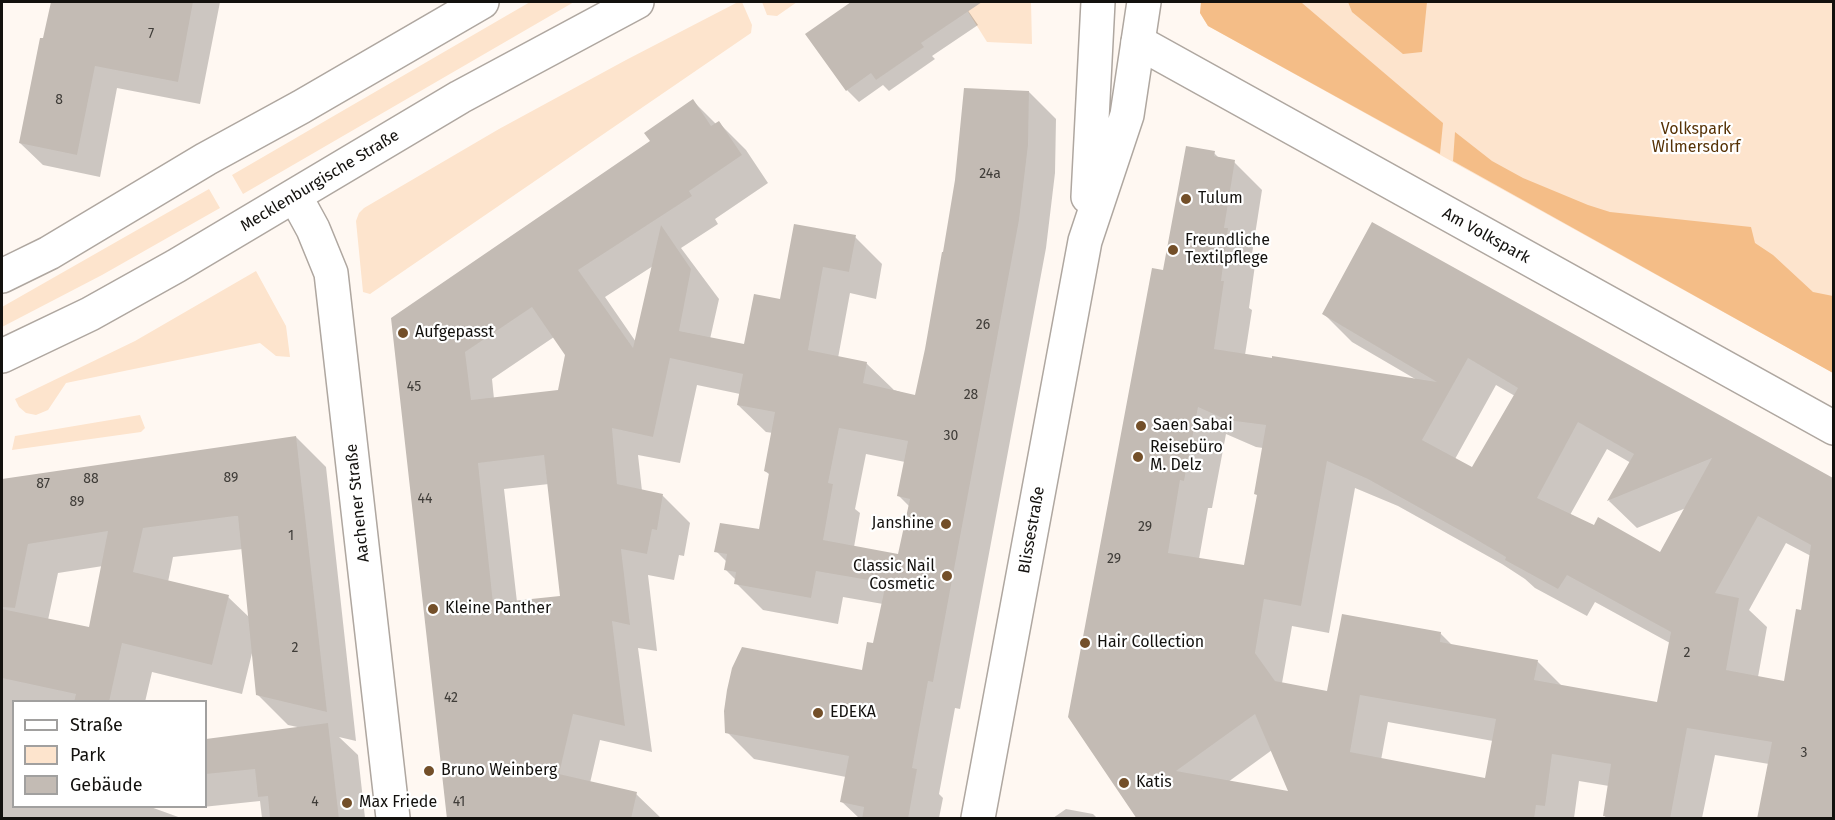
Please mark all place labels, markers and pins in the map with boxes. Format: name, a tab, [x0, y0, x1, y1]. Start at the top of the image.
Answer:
place label: Tulum	[1198, 189, 1243, 209]
marker: Tulum	[1179, 192, 1193, 206]
place label: Freundliche Textilpflege	[1185, 231, 1270, 269]
marker: Freundliche Textilpflege	[1166, 243, 1180, 257]
place label: Aufgepasst	[415, 323, 494, 343]
marker: Aufgepasst	[396, 326, 410, 340]
place label: Saen Sabai	[1153, 416, 1233, 436]
marker: Saen Sabai	[1134, 419, 1148, 433]
place label: Reisebüro M. Delz	[1150, 438, 1223, 476]
marker: Reisebüro M. Delz	[1131, 450, 1145, 464]
place label: Janshine	[872, 514, 934, 534]
marker: Janshine	[939, 517, 953, 531]
place label: Classic Nail Cosmetic	[853, 557, 935, 595]
marker: Classic Nail Cosmetic	[940, 569, 954, 583]
place label: Kleine Panther	[445, 599, 551, 619]
marker: Kleine Panther	[426, 602, 440, 616]
place label: Hair Collection	[1097, 633, 1204, 653]
marker: Hair Collection	[1078, 636, 1092, 650]
place label: EDEKA	[830, 703, 876, 723]
marker: EDEKA	[811, 706, 825, 720]
place label: Bruno Weinberg	[441, 761, 557, 781]
marker: Bruno Weinberg	[422, 764, 436, 778]
place label: Katis	[1136, 773, 1172, 793]
marker: Katis	[1117, 776, 1131, 790]
place label: Max Friede	[359, 793, 437, 813]
marker: Max Friede	[340, 796, 354, 810]

